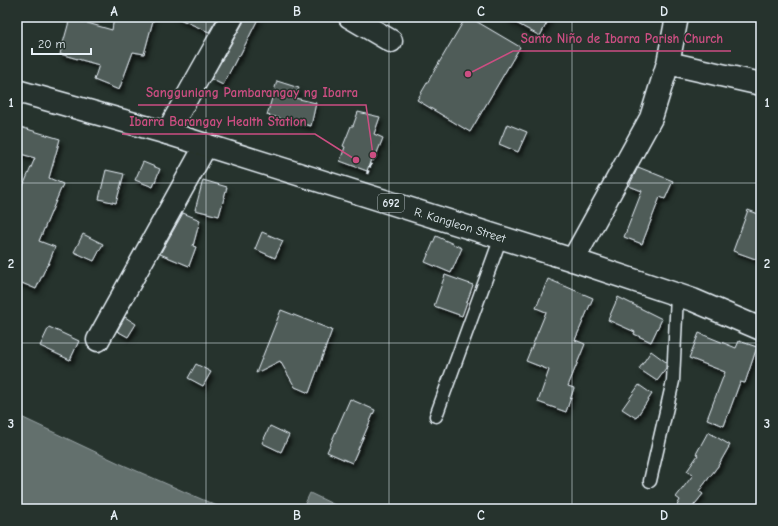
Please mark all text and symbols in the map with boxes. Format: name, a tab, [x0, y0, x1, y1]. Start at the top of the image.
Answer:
text: A	[110, 4, 118, 19]
text: B	[293, 4, 301, 19]
text: C	[477, 4, 485, 19]
text: D	[660, 4, 668, 19]
callout: Santo Niño de Ibarra Parish Church	[513, 26, 731, 51]
scale bar	[32, 30, 91, 56]
text: Santo Niño de Ibarra Parish Church	[521, 31, 723, 46]
text: 20 m	[38, 37, 66, 51]
callout: Sangguniang Pambarangay ng Ibarra	[138, 80, 366, 105]
text: Sangguniang Pambarangay ng Ibarra	[146, 85, 358, 100]
text: 1	[8, 95, 14, 110]
text: 1	[764, 95, 770, 110]
callout: Ibarra Barangay Health Station	[122, 109, 315, 134]
text: Ibarra Barangay Health Station	[129, 114, 307, 129]
road number: 692	[378, 194, 404, 212]
street label: R. Kangleon Street	[413, 204, 508, 246]
text: 2	[8, 256, 14, 271]
text: 2	[764, 256, 770, 271]
text: 3	[8, 416, 14, 431]
text: 3	[764, 416, 770, 431]
text: A	[110, 508, 118, 523]
text: B	[293, 508, 301, 523]
text: C	[477, 508, 485, 523]
text: D	[660, 508, 668, 523]

